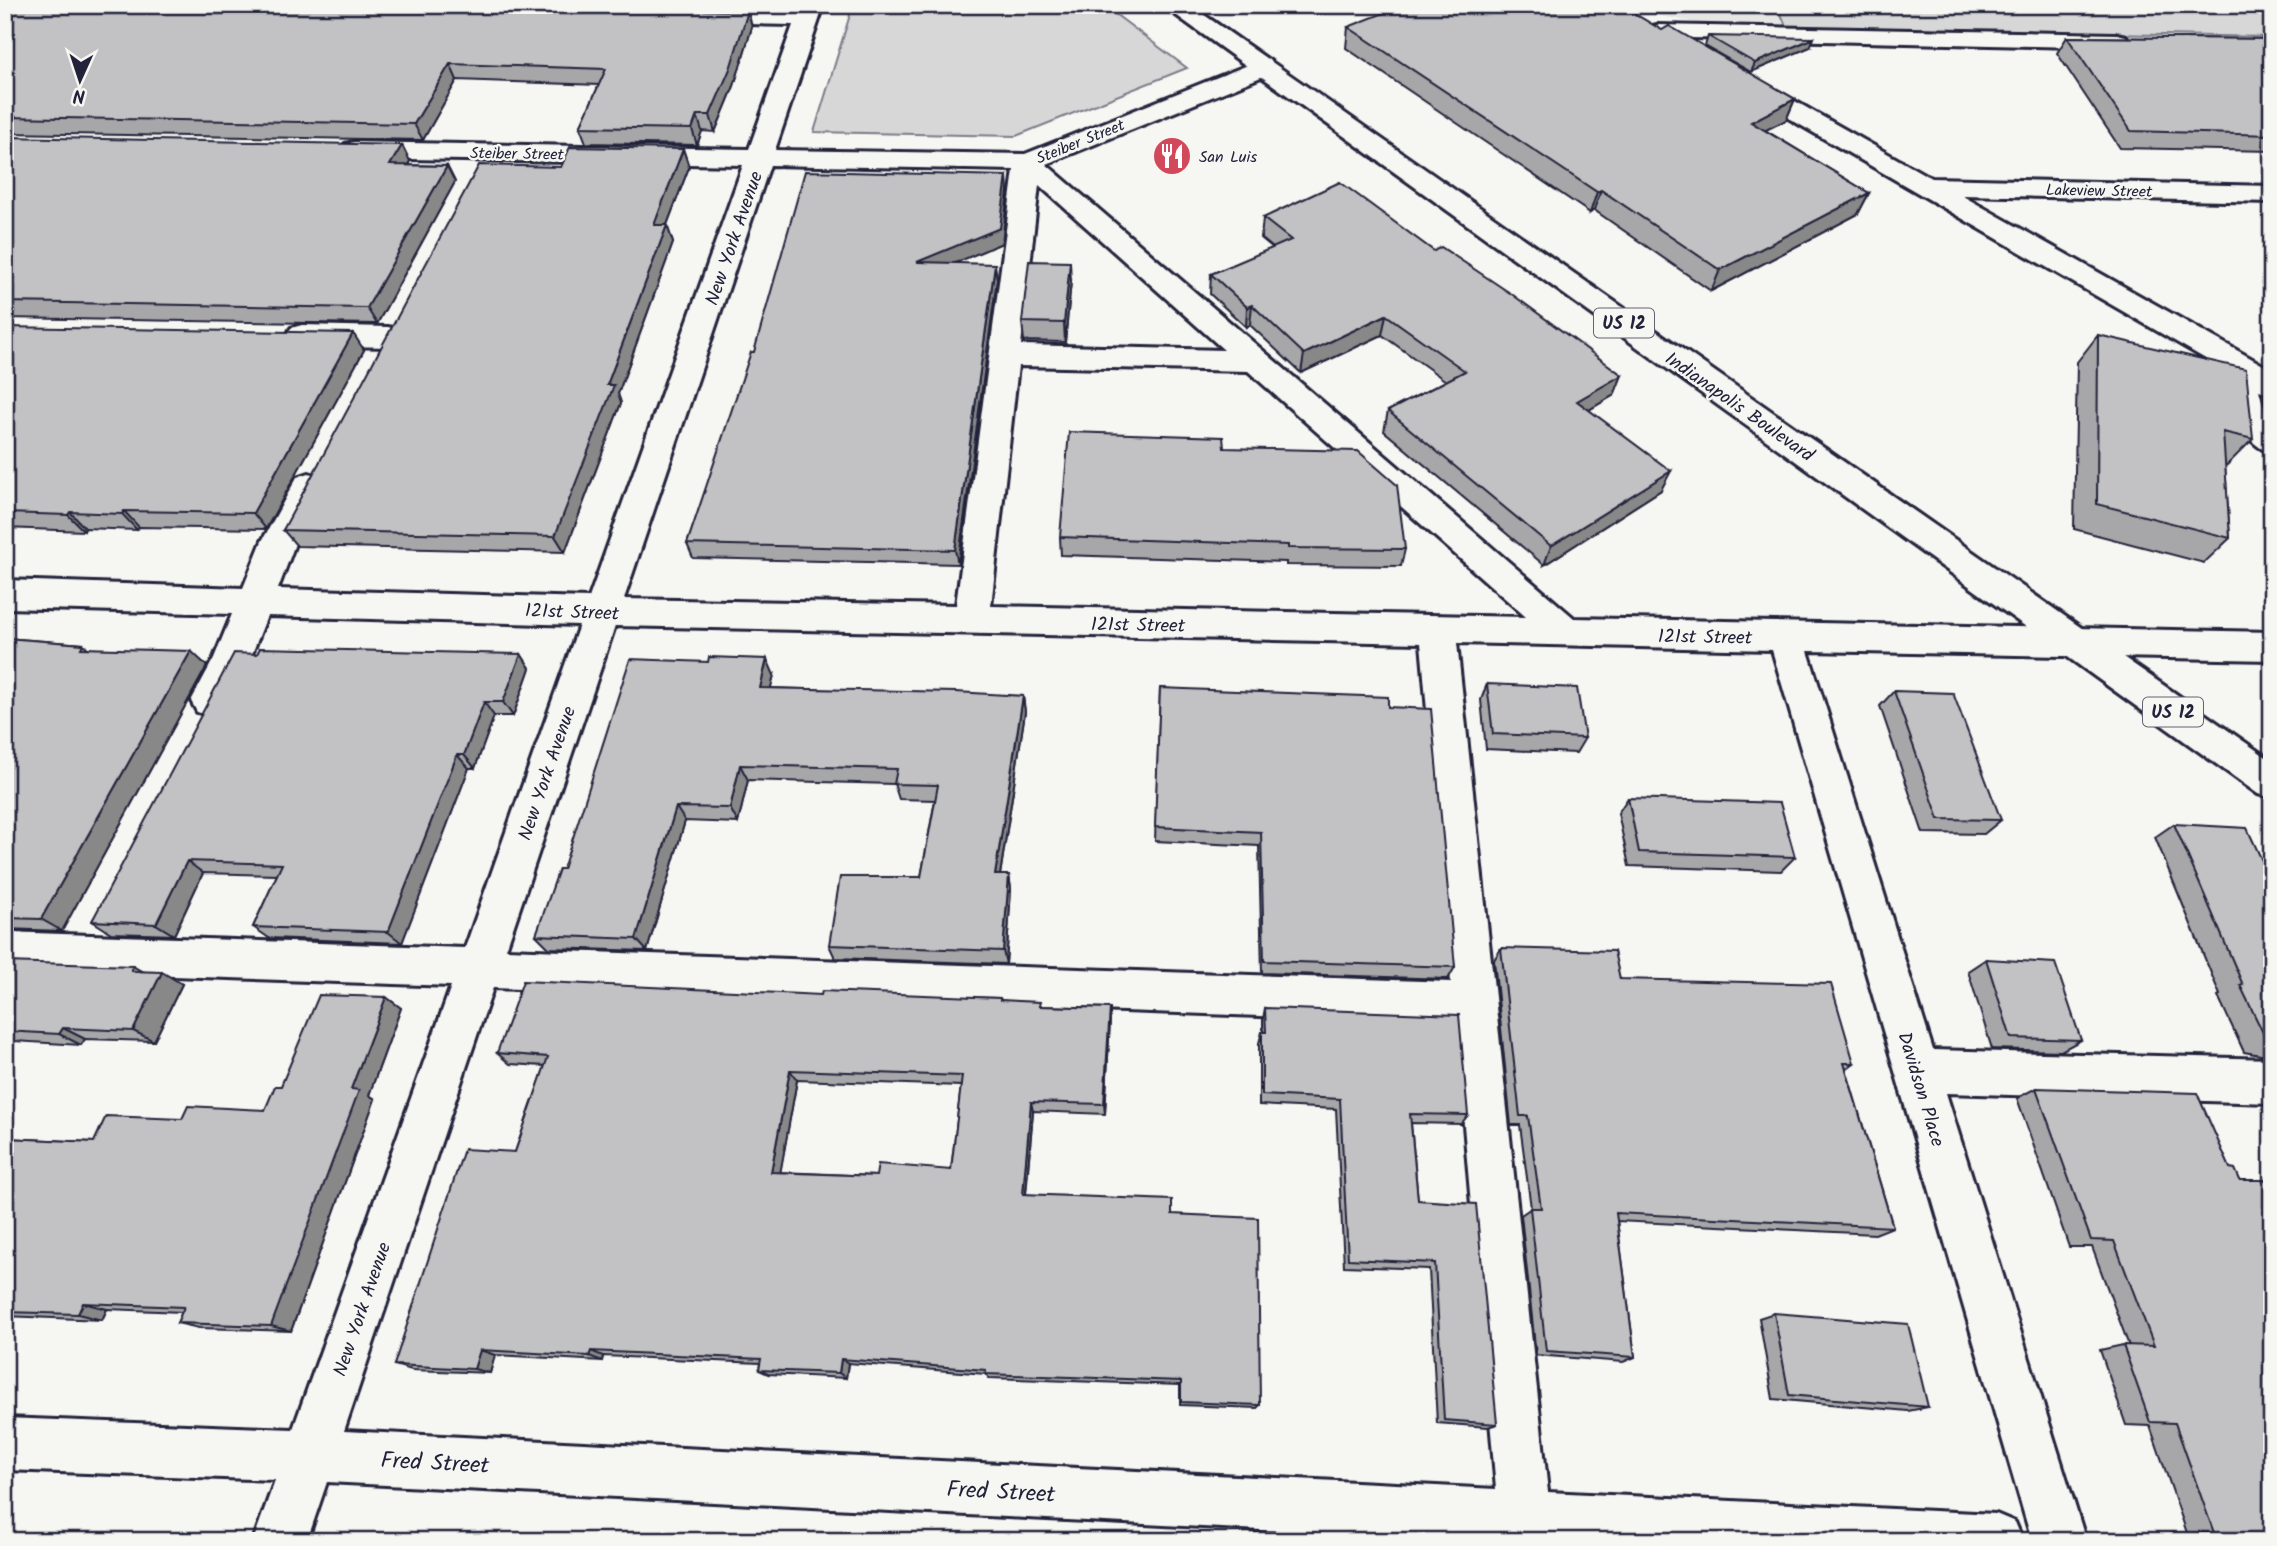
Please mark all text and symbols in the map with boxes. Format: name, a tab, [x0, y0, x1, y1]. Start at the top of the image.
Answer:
north arrow	[46, 46, 116, 116]
text: N	[72, 80, 86, 110]
street label: Steiber Street	[1032, 113, 1129, 172]
restaurant icon: San Luis	[1151, 135, 1193, 177]
street label: Steiber Street	[470, 141, 565, 168]
place label: San Luis	[1199, 145, 1257, 170]
street label: New York Avenue	[698, 167, 772, 310]
street label: Lakeview Street	[2046, 178, 2153, 205]
road number: US 12	[1594, 309, 1654, 338]
street label: Indianapolis Boulevard	[1658, 345, 1820, 471]
street label: 121st Street	[524, 596, 620, 630]
street label: 121st Street	[1091, 610, 1186, 642]
street label: 121st Street	[1658, 622, 1753, 654]
road number: US 12	[2143, 698, 2203, 726]
street label: New York Avenue	[511, 702, 585, 845]
street label: Davidson Place	[1888, 1029, 1952, 1151]
street label: New York Avenue	[326, 1238, 400, 1381]
street label: Fred Street	[380, 1443, 491, 1485]
street label: Fred Street	[946, 1472, 1057, 1514]

